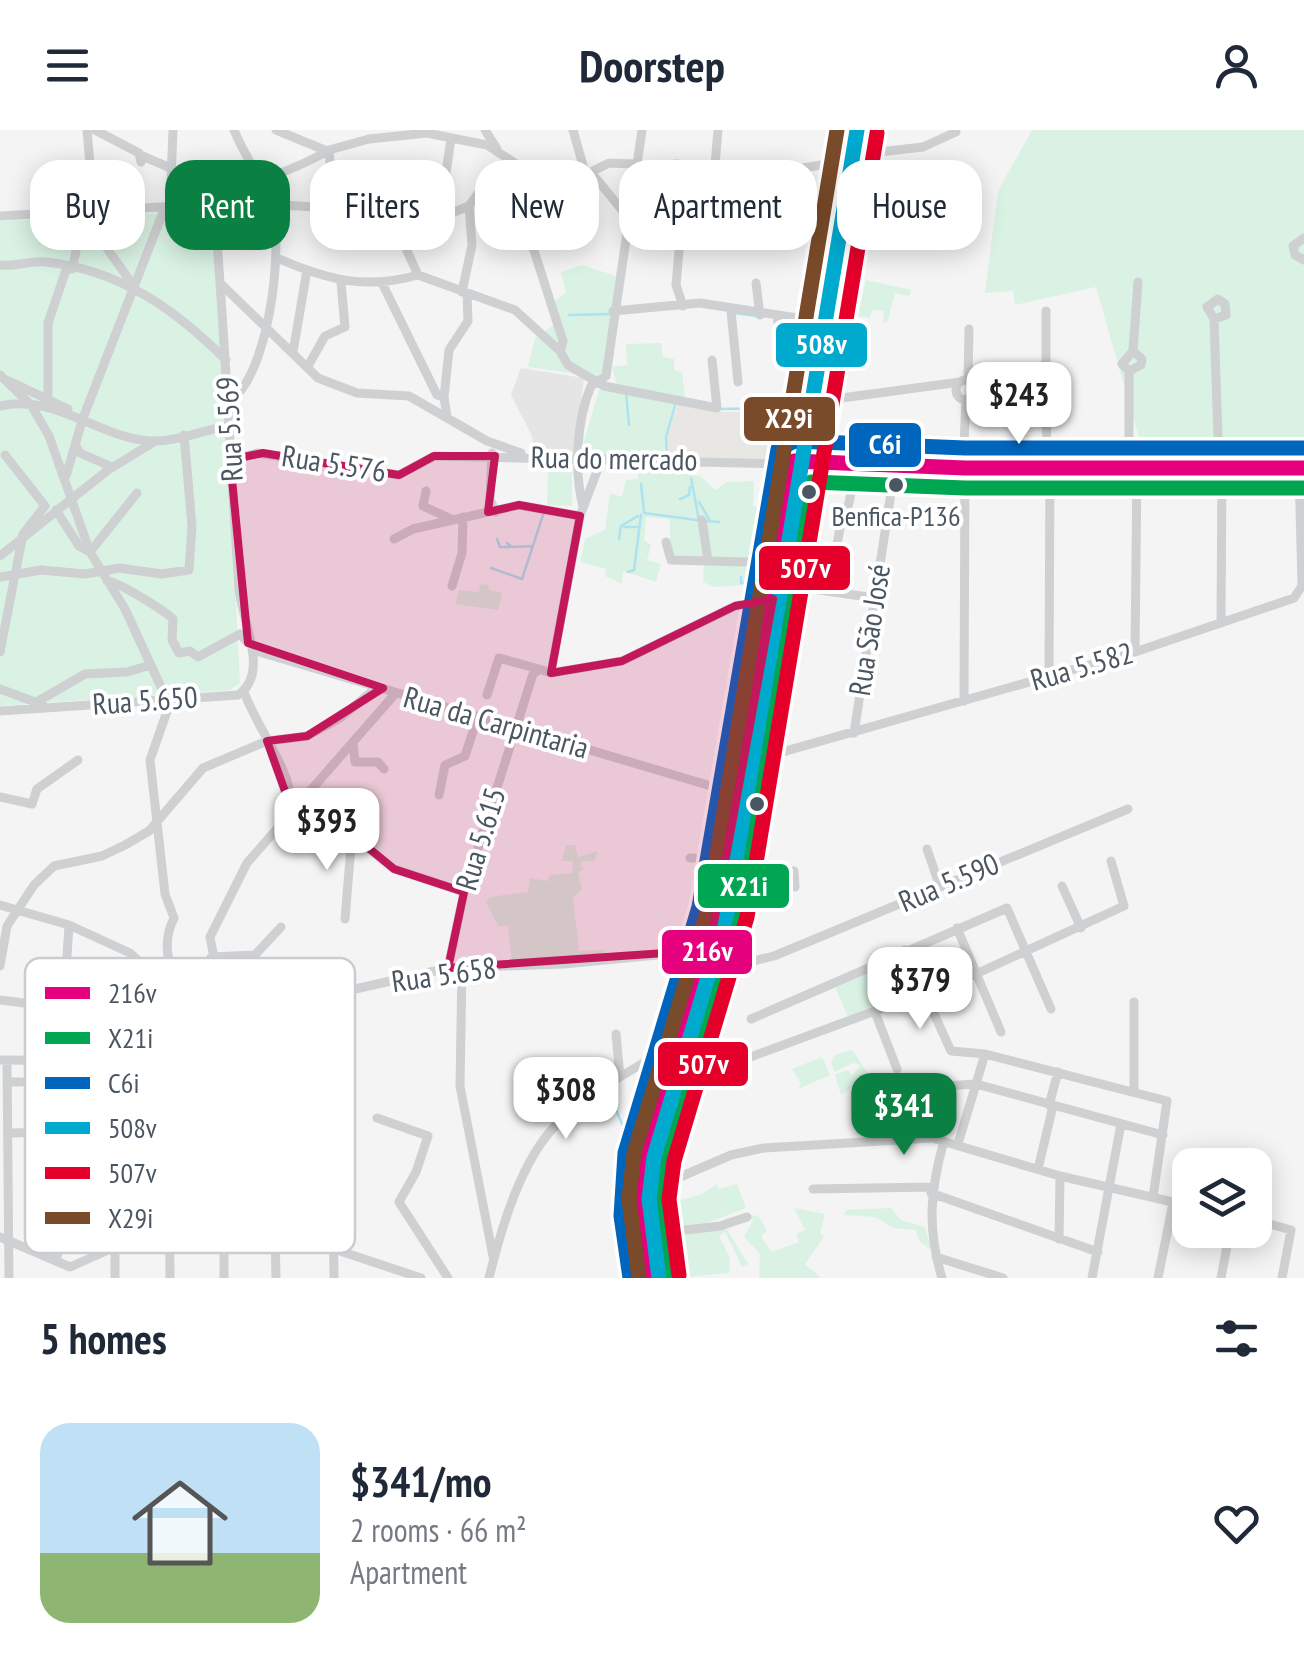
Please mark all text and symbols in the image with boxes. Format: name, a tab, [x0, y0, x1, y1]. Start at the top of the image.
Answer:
text: Doorstep	[579, 36, 725, 94]
icon: menu	[40, 38, 95, 93]
icon: person	[1209, 38, 1264, 93]
chip: Buy	[30, 160, 145, 250]
chip: Rent	[165, 160, 290, 250]
chip: Filters	[310, 160, 455, 250]
chip: New	[475, 160, 599, 250]
chip: Apartment	[619, 160, 817, 250]
chip: House	[837, 160, 982, 250]
line badge: 508v	[774, 321, 869, 369]
text: 508v	[795, 325, 847, 362]
pin: $243	[960, 362, 1078, 447]
text: $243	[988, 373, 1050, 415]
street label: Rua 5.569	[206, 376, 251, 483]
line badge: X29i	[742, 395, 837, 443]
text: X29i	[765, 399, 813, 436]
line badge: C6i	[847, 421, 923, 469]
text: C6i	[869, 425, 901, 462]
street label: Rua 5.576	[279, 435, 389, 490]
street label: Rua do mercado	[530, 437, 698, 478]
marker: Benfica-P136	[886, 475, 906, 495]
unlabelled marker	[799, 482, 819, 502]
place label: Benfica-P136	[831, 497, 961, 534]
line badge: 507v	[757, 544, 852, 592]
text: 507v	[779, 549, 831, 586]
street label: Rua São José	[839, 561, 898, 698]
street label: Rua 5.582	[1026, 632, 1137, 699]
street label: Rua 5.650	[91, 676, 199, 723]
street label: Rua da Carpintaria	[400, 677, 593, 767]
street label: Rua 5.615	[446, 783, 514, 895]
pin: $393	[268, 788, 386, 873]
unlabelled marker	[747, 794, 767, 814]
text: $393	[296, 799, 358, 841]
street label: Rua 5.590	[892, 843, 1004, 920]
line badge: X21i	[696, 862, 791, 910]
text: X21i	[720, 867, 768, 904]
line badge: 216v	[660, 928, 754, 976]
text: 216v	[681, 932, 733, 969]
street label: Rua 5.658	[389, 947, 499, 1000]
pin: $379	[861, 947, 979, 1032]
legend	[25, 958, 355, 1253]
text: $379	[889, 958, 951, 1000]
text: 216v	[108, 974, 157, 1011]
text: X21i	[108, 1019, 153, 1056]
line badge: 507v	[656, 1040, 750, 1088]
text: 507v	[677, 1045, 729, 1082]
pin: $308	[507, 1057, 625, 1142]
text: C6i	[108, 1064, 140, 1101]
text: $308	[535, 1068, 597, 1110]
pin: $341	[845, 1073, 963, 1158]
text: $341	[873, 1084, 935, 1126]
text: 508v	[108, 1109, 157, 1146]
map controls	[1172, 1148, 1272, 1248]
button: layers	[1172, 1148, 1272, 1248]
text: 507v	[108, 1154, 157, 1191]
text: X29i	[108, 1199, 153, 1236]
text: 5 homes	[40, 1311, 167, 1366]
icon: filters	[1209, 1311, 1264, 1366]
text: $341/mo	[350, 1454, 492, 1509]
icon: home	[120, 1463, 240, 1583]
icon: heart	[1209, 1496, 1264, 1551]
text: 2 rooms · 66 m²	[350, 1509, 527, 1551]
text: Apartment	[350, 1551, 467, 1593]

